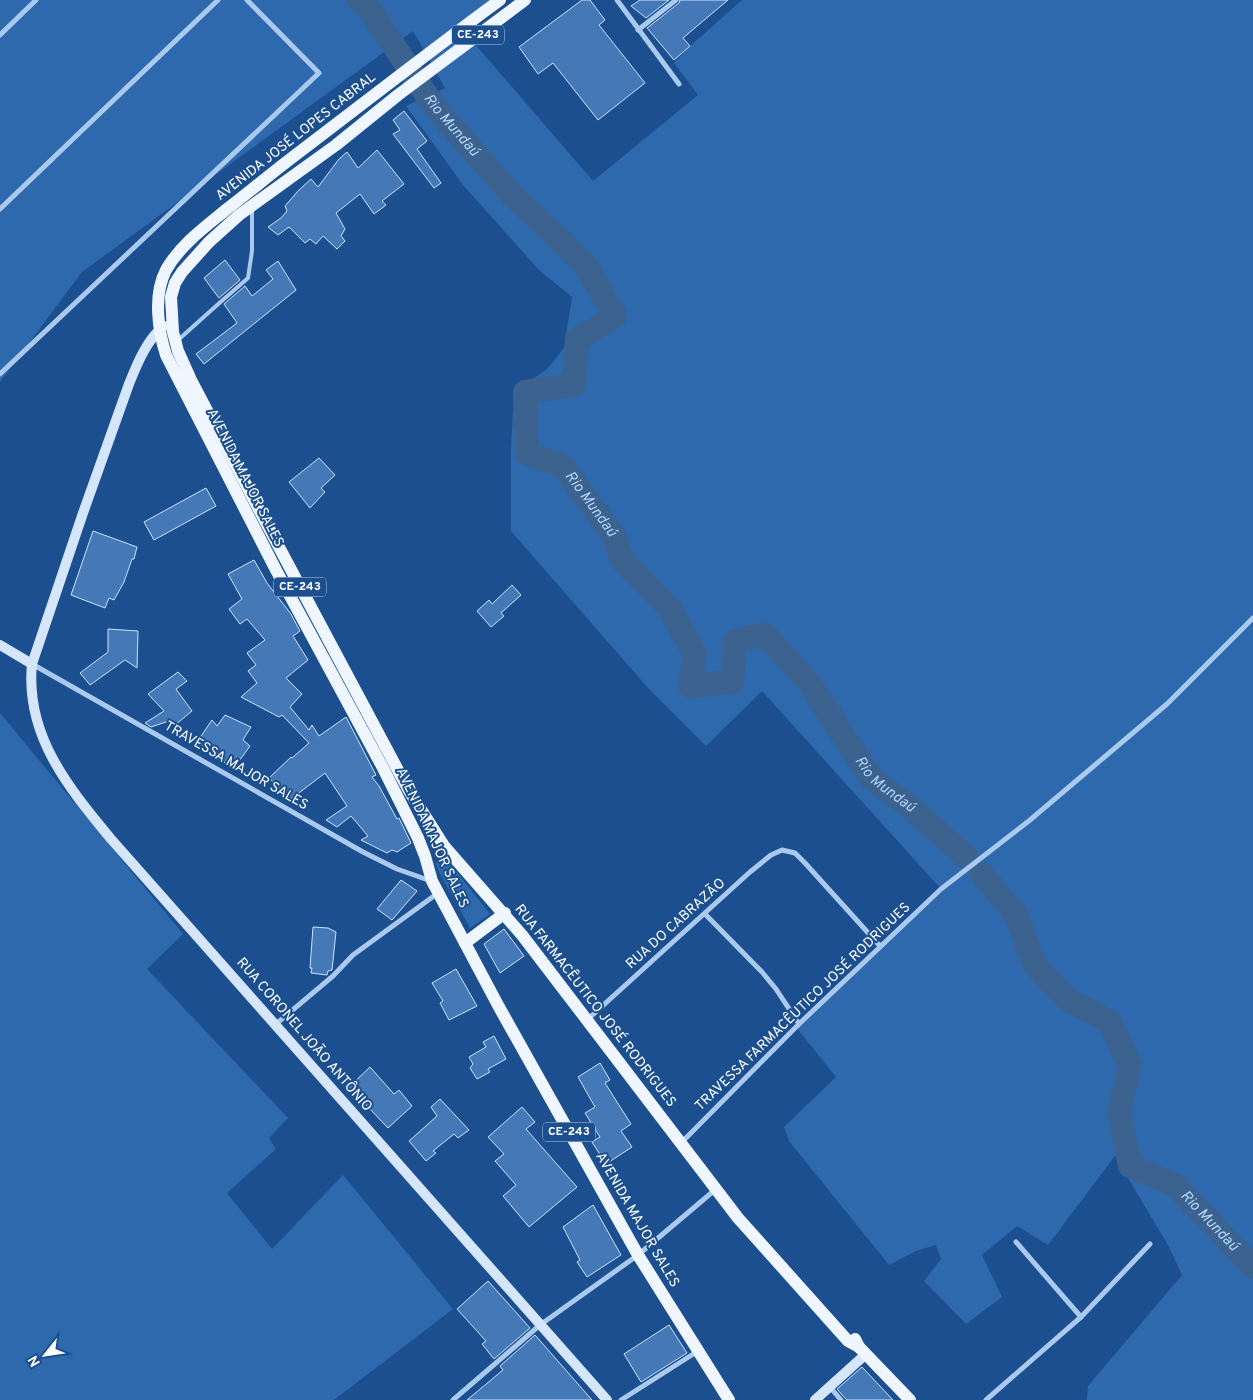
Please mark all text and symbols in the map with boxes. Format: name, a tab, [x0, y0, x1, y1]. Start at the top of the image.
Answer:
road number: CE-243	[452, 26, 504, 44]
street label: AVENIDA JOSÉ LOPES CABRAL	[212, 68, 379, 205]
water label: Rio Mundaú	[419, 90, 484, 161]
street label: AVENIDA MAJOR SALES	[203, 406, 287, 550]
water label: Rio Mundaú	[560, 468, 622, 541]
road number: CE-243	[274, 578, 326, 596]
street label: TRAVESSA MAJOR SALES	[161, 718, 311, 814]
water label: Rio Mundaú	[850, 753, 920, 818]
street label: AVENIDA MAJOR SALES	[392, 765, 472, 911]
street label: RUA DO CABRAZÃO	[623, 875, 729, 973]
street label: TRAVESSA FARMACÊUTICO JOSÉ RODRIGUES	[691, 898, 914, 1115]
street label: RUA FARMACÊUTICO JOSÉ RODRIGUES	[511, 901, 680, 1111]
street label: RUA CORONEL JOÃO ANTÔNIO	[233, 954, 376, 1115]
road number: CE-243	[543, 1122, 595, 1142]
street label: AVENIDA MAJOR SALES	[591, 1150, 683, 1290]
water label: Rio Mundaú	[1176, 1187, 1243, 1256]
north arrow	[20, 1330, 70, 1380]
text: N	[25, 1352, 45, 1369]

